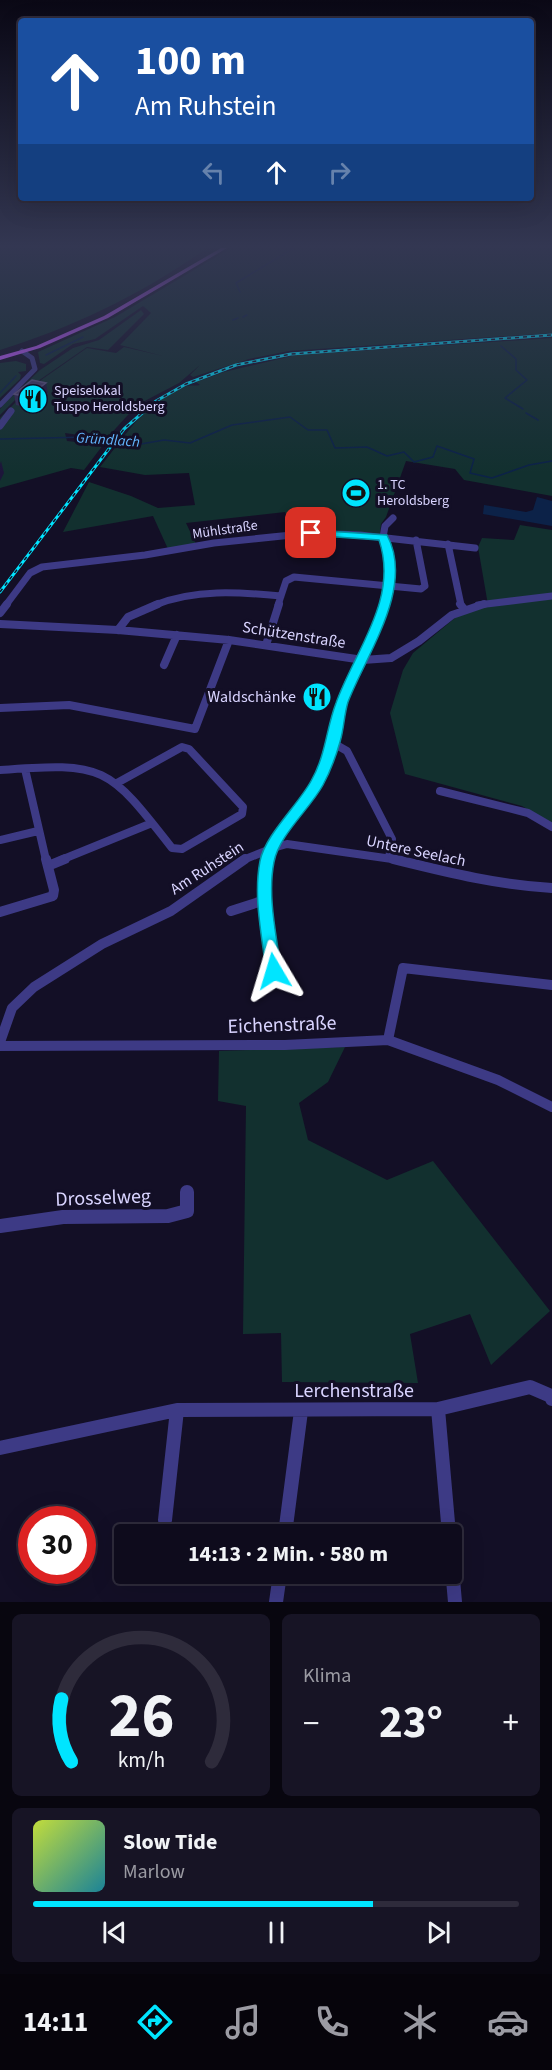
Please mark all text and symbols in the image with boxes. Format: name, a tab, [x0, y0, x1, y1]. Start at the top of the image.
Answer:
text: 100 m	[135, 31, 246, 91]
icon: ahead	[36, 42, 114, 120]
text: Am Ruhstein	[135, 87, 277, 126]
icon: left	[197, 156, 230, 189]
icon: ahead	[260, 156, 293, 189]
icon: right	[323, 156, 356, 189]
place label: Speiselokal Tuspo Heroldsberg	[54, 381, 165, 417]
restaurant icon: Speiselokal Tuspo Heroldsberg	[17, 383, 49, 415]
water label: Gründlach	[75, 427, 141, 453]
place label: 1. TC Heroldsberg	[377, 475, 449, 511]
sports icon: 1. TC Heroldsberg	[340, 477, 372, 509]
pin	[285, 507, 336, 558]
street label: Mühlstraße	[191, 516, 259, 544]
icon: arrive	[294, 516, 327, 549]
street label: Schützenstraße	[241, 616, 347, 654]
restaurant icon: Waldschänke	[301, 681, 333, 713]
place label: Waldschänke	[208, 686, 296, 708]
street label: Untere Seelach	[364, 830, 468, 872]
street label: Am Ruhstein	[166, 836, 248, 900]
position arrow	[242, 939, 306, 1003]
street label: Eichenstraße	[227, 1009, 337, 1041]
street label: Drosselweg	[55, 1182, 151, 1214]
street label: Lerchenstraße	[294, 1377, 414, 1405]
speed limit sign: 30	[18, 1506, 96, 1584]
text: 14:13 · 2 Min. · 580 m	[188, 1538, 388, 1570]
text: Klima	[303, 1662, 351, 1690]
text: 26	[108, 1672, 174, 1761]
text: 23°	[379, 1691, 443, 1755]
text: −	[303, 1700, 319, 1747]
text: +	[503, 1700, 519, 1747]
text: km/h	[117, 1745, 165, 1776]
text: Slow Tide	[123, 1826, 217, 1858]
text: Marlow	[123, 1858, 185, 1886]
icon: previous	[98, 1916, 131, 1949]
icon: pause	[260, 1916, 293, 1949]
icon: next	[422, 1916, 455, 1949]
icon: directions	[134, 2001, 176, 2043]
icon: music	[222, 2001, 264, 2043]
icon: phone	[311, 2001, 353, 2043]
icon: climate	[399, 2001, 441, 2043]
icon: car	[487, 2001, 529, 2043]
text: 14:11	[23, 2003, 88, 2042]

